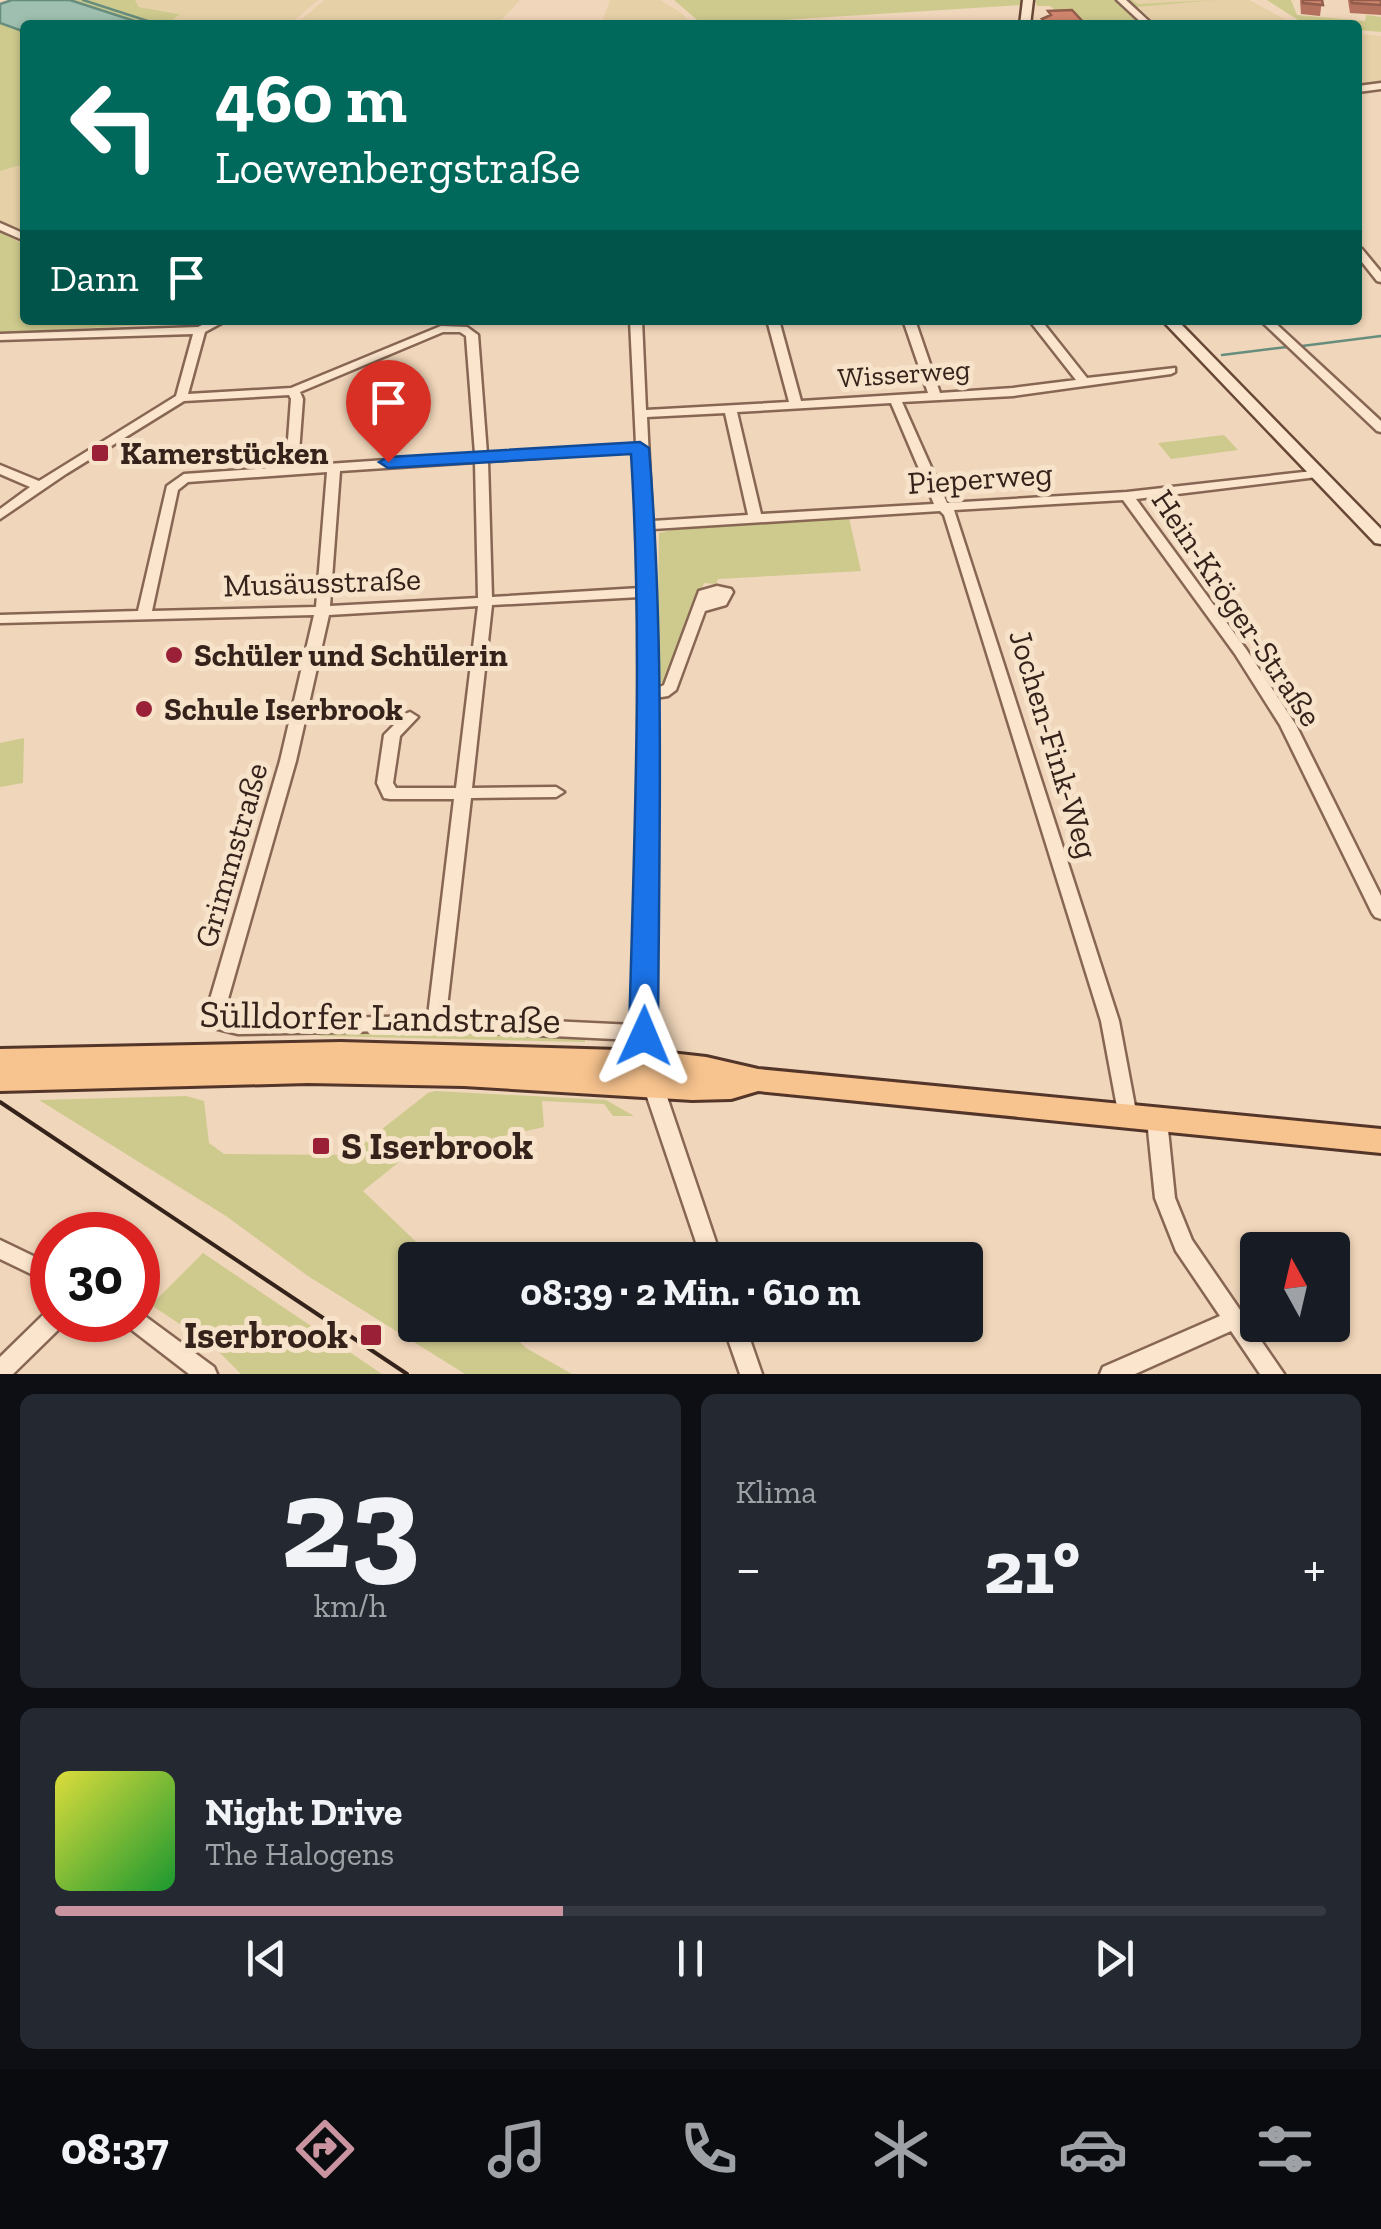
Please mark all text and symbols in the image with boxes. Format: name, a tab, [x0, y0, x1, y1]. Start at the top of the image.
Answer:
text: 460 m	[215, 56, 407, 140]
icon: left	[50, 60, 180, 190]
text: Loewenbergstraße	[215, 141, 581, 195]
icon: arrive	[159, 250, 214, 305]
text: Dann	[50, 255, 139, 301]
street label: Wisserweg	[837, 352, 971, 395]
pin	[346, 360, 431, 463]
icon: arrive	[361, 375, 416, 430]
place label: Kamerstücken	[120, 434, 329, 472]
marker: Kamerstücken	[89, 442, 111, 464]
street label: Pieperweg	[906, 454, 1054, 502]
street label: Hein-Kröger-Straße	[1144, 483, 1330, 733]
street label: Musäusstraße	[223, 560, 421, 604]
street label: Jochen-Fink-Weg	[1001, 625, 1107, 863]
place label: Schüler und Schülerin	[194, 636, 508, 674]
marker: Schüler und Schülerin	[163, 644, 185, 666]
place label: Schule Iserbrook	[164, 690, 403, 728]
marker: Schule Iserbrook	[133, 698, 155, 720]
street label: Grimmstraße	[186, 758, 276, 952]
position arrow	[592, 984, 696, 1088]
street label: Sülldorfer Landstraße	[199, 991, 561, 1043]
place label: S Iserbrook	[341, 1123, 533, 1169]
marker: S Iserbrook	[310, 1135, 332, 1157]
speed limit sign: 30	[30, 1212, 160, 1342]
north arrow	[1240, 1232, 1350, 1342]
map controls	[1240, 1232, 1350, 1342]
text: 08:39 · 2 Min. · 610 m	[520, 1269, 861, 1315]
place label: Iserbrook	[184, 1312, 348, 1358]
marker: Iserbrook	[358, 1322, 384, 1348]
text: 23	[281, 1444, 420, 1600]
text: Klima	[736, 1473, 817, 1511]
text: 21°	[984, 1522, 1080, 1612]
text: −	[736, 1535, 761, 1601]
text: +	[1303, 1535, 1326, 1601]
text: km/h	[314, 1587, 387, 1625]
text: Night Drive	[205, 1789, 402, 1835]
text: The Halogens	[205, 1835, 394, 1873]
icon: previous	[239, 1931, 294, 1986]
icon: pause	[663, 1931, 718, 1986]
icon: next	[1087, 1931, 1142, 1986]
icon: directions	[290, 2114, 360, 2184]
icon: music	[482, 2114, 552, 2184]
icon: phone	[674, 2114, 744, 2184]
icon: climate	[866, 2114, 936, 2184]
icon: car	[1058, 2114, 1128, 2184]
icon: filters	[1250, 2114, 1320, 2184]
text: 08:37	[61, 2122, 169, 2176]

